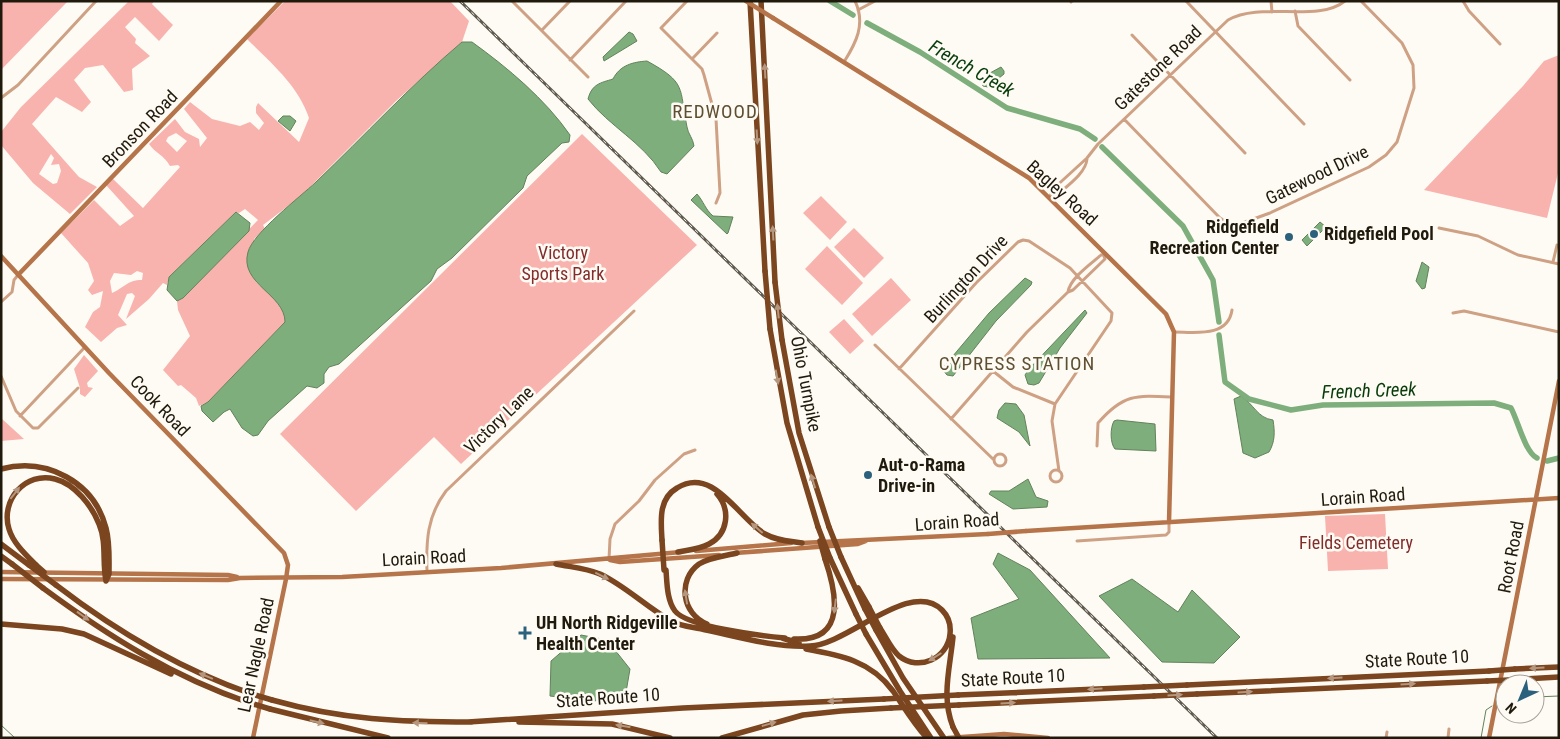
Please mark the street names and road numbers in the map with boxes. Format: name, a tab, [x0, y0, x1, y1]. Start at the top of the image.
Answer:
street label: Gatestone Road	[1110, 21, 1206, 114]
street label: Bronson Road	[98, 86, 182, 172]
street label: Gatewood Drive	[1262, 141, 1372, 208]
street label: Bagley Road	[1023, 156, 1102, 230]
street label: Burlington Drive	[919, 230, 1012, 327]
street label: Ohio Turnpike	[787, 334, 826, 434]
street label: Cook Road	[126, 371, 195, 441]
street label: Victory Lane	[460, 381, 538, 458]
street label: Lorain Road	[1320, 483, 1406, 510]
street label: Lorain Road	[914, 508, 1000, 535]
street label: Root Road	[1493, 519, 1528, 595]
street label: Lorain Road	[381, 545, 467, 570]
street label: Lear Nagle Road	[233, 596, 278, 714]
street label: State Route 10	[1364, 645, 1470, 672]
street label: State Route 10	[960, 664, 1066, 691]
street label: State Route 10	[555, 683, 661, 712]

